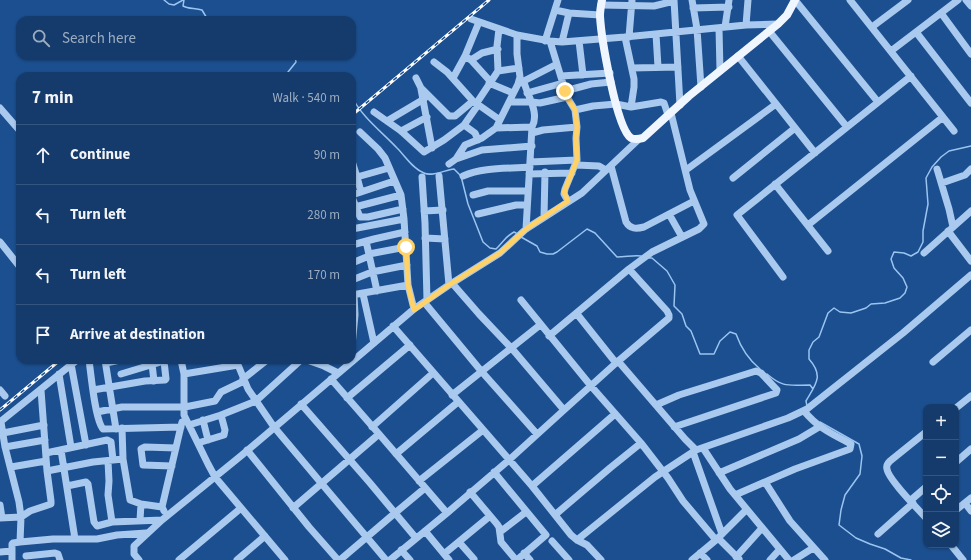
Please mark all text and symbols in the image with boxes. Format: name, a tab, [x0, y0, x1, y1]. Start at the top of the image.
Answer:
search box	[16, 16, 356, 60]
icon: search	[30, 27, 52, 49]
text: Search here	[62, 28, 136, 49]
route end	[556, 82, 574, 100]
text: 7 min	[32, 86, 73, 110]
text: Walk · 540 m	[272, 89, 340, 107]
icon: ahead	[32, 144, 54, 166]
text: Continue	[70, 144, 130, 165]
text: 90 m	[314, 146, 340, 164]
icon: left	[32, 204, 54, 226]
text: Turn left	[70, 204, 126, 225]
text: 280 m	[307, 206, 340, 224]
route start	[397, 238, 415, 256]
icon: left	[32, 264, 54, 286]
text: Turn left	[70, 264, 126, 285]
text: 170 m	[307, 266, 340, 284]
icon: arrive	[32, 324, 54, 346]
text: Arrive at destination	[70, 324, 205, 345]
map controls	[923, 404, 959, 548]
button: +	[923, 404, 959, 440]
button: −	[923, 440, 959, 476]
button: locate	[923, 476, 959, 512]
button: layers	[923, 512, 959, 548]

